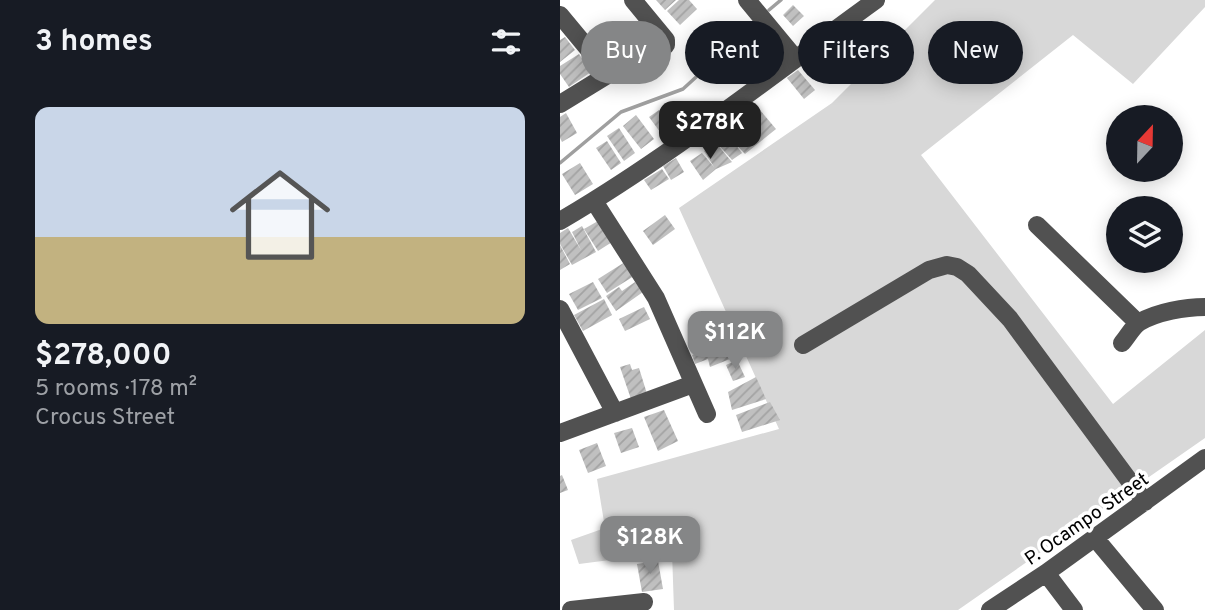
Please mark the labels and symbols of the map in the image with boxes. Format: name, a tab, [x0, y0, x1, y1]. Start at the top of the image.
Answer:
pin: $278K	[661, 102, 759, 161]
north arrow	[1106, 105, 1183, 182]
pin: $112K	[686, 312, 784, 371]
street label: P. Ocampo Street	[1020, 468, 1154, 571]
pin: $128K	[601, 516, 699, 576]

